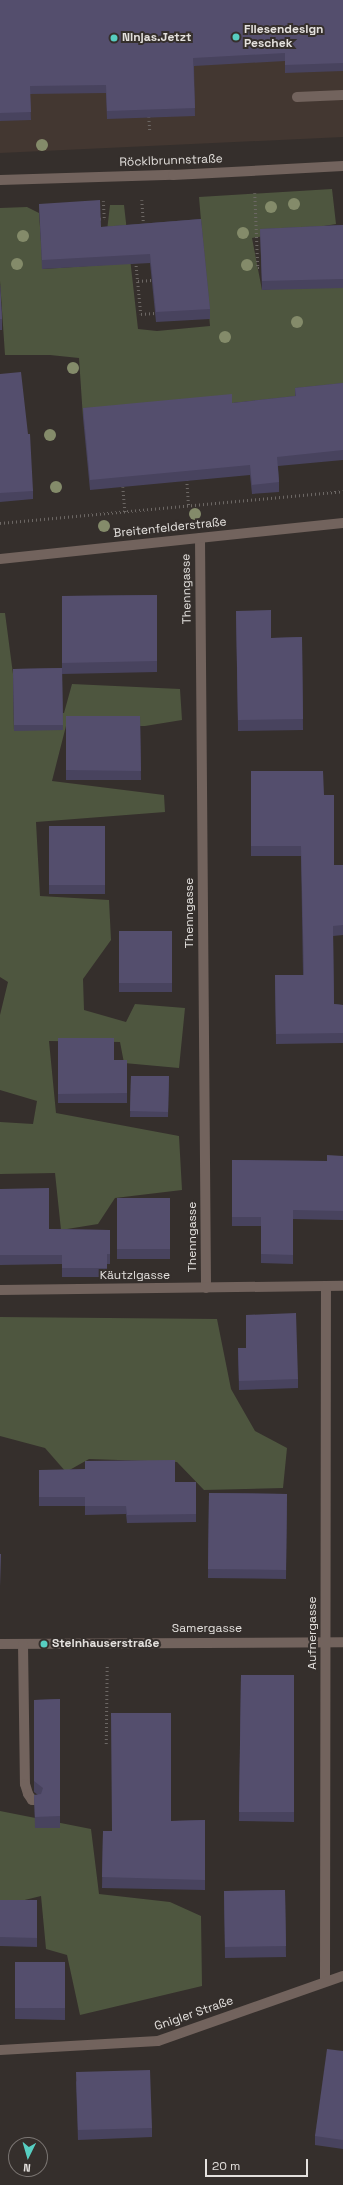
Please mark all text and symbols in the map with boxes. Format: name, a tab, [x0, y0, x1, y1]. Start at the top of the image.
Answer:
place label: Fliesendesign Peschek	[244, 23, 323, 51]
place label: Ninjas.Jetzt	[122, 31, 191, 45]
marker: Fliesendesign Peschek	[231, 32, 241, 42]
marker: Ninjas.Jetzt	[109, 33, 119, 43]
street label: Röcklbrunnstraße	[119, 152, 223, 170]
street label: Breitenfelderstraße	[113, 515, 227, 541]
street label: Thenngasse	[179, 554, 195, 624]
street label: Thenngasse	[183, 878, 197, 948]
street label: Thenngasse	[186, 1202, 200, 1272]
street label: Käutzlgasse	[100, 1269, 170, 1283]
street label: Aufnergasse	[306, 1596, 320, 1670]
street label: Samergasse	[172, 1622, 242, 1636]
place label: Steinhauserstraße	[52, 1637, 159, 1651]
marker: Steinhauserstraße	[39, 1639, 49, 1649]
street label: Gnigler Straße	[153, 1994, 235, 2034]
north arrow	[8, 2137, 48, 2177]
scale bar	[207, 2151, 310, 2177]
text: 20 m	[212, 2158, 240, 2174]
text: N	[23, 2161, 31, 2175]

